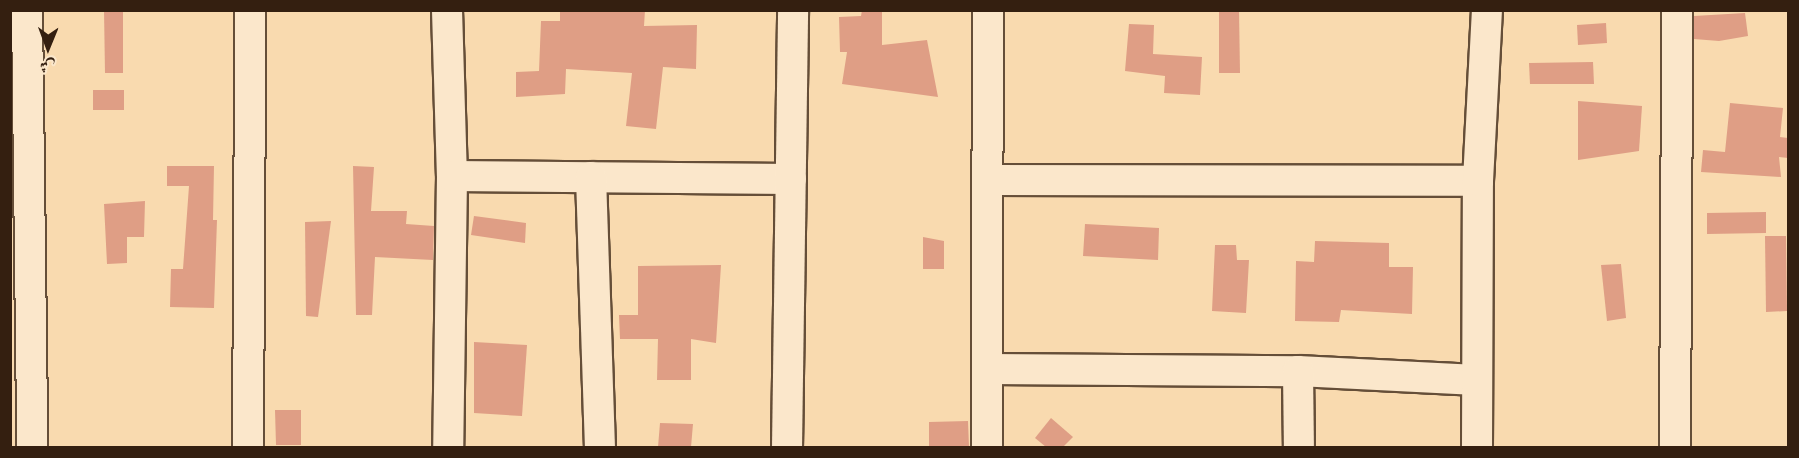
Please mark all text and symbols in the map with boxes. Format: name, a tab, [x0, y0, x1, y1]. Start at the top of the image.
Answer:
north arrow	[18, 18, 78, 78]
text: ش	[40, 56, 56, 77]

